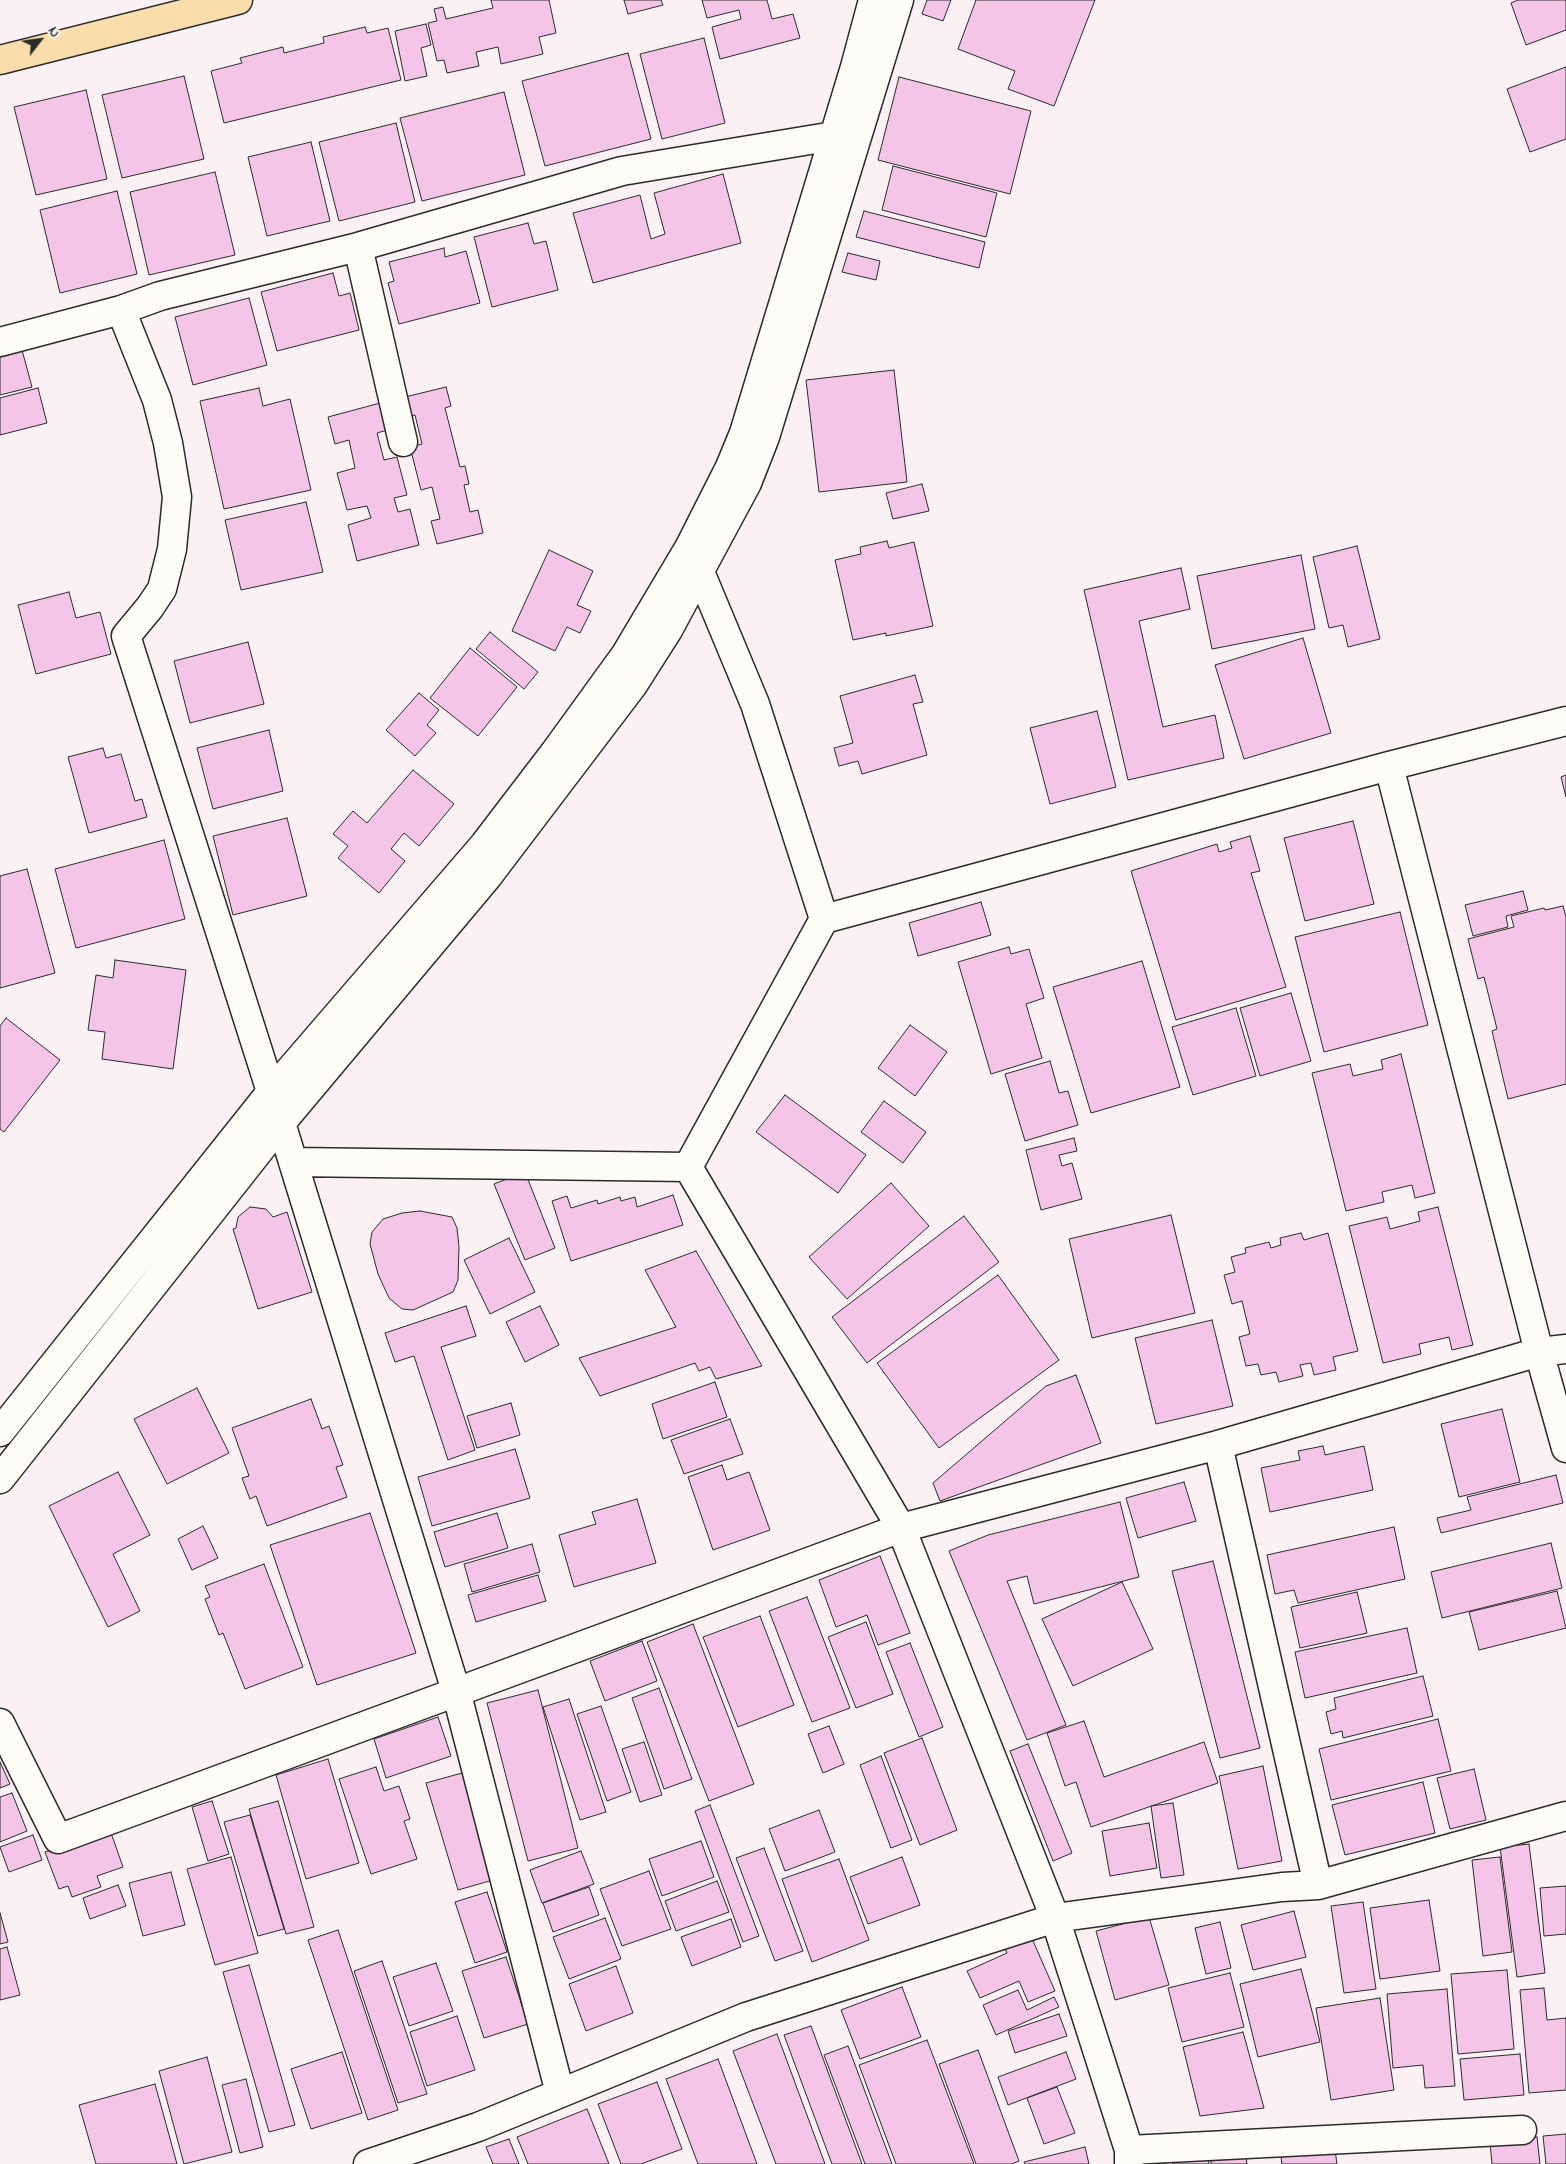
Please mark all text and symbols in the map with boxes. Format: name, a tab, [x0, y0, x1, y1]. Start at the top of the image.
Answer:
north arrow	[15, 15, 65, 65]
text: N	[42, 23, 65, 42]

